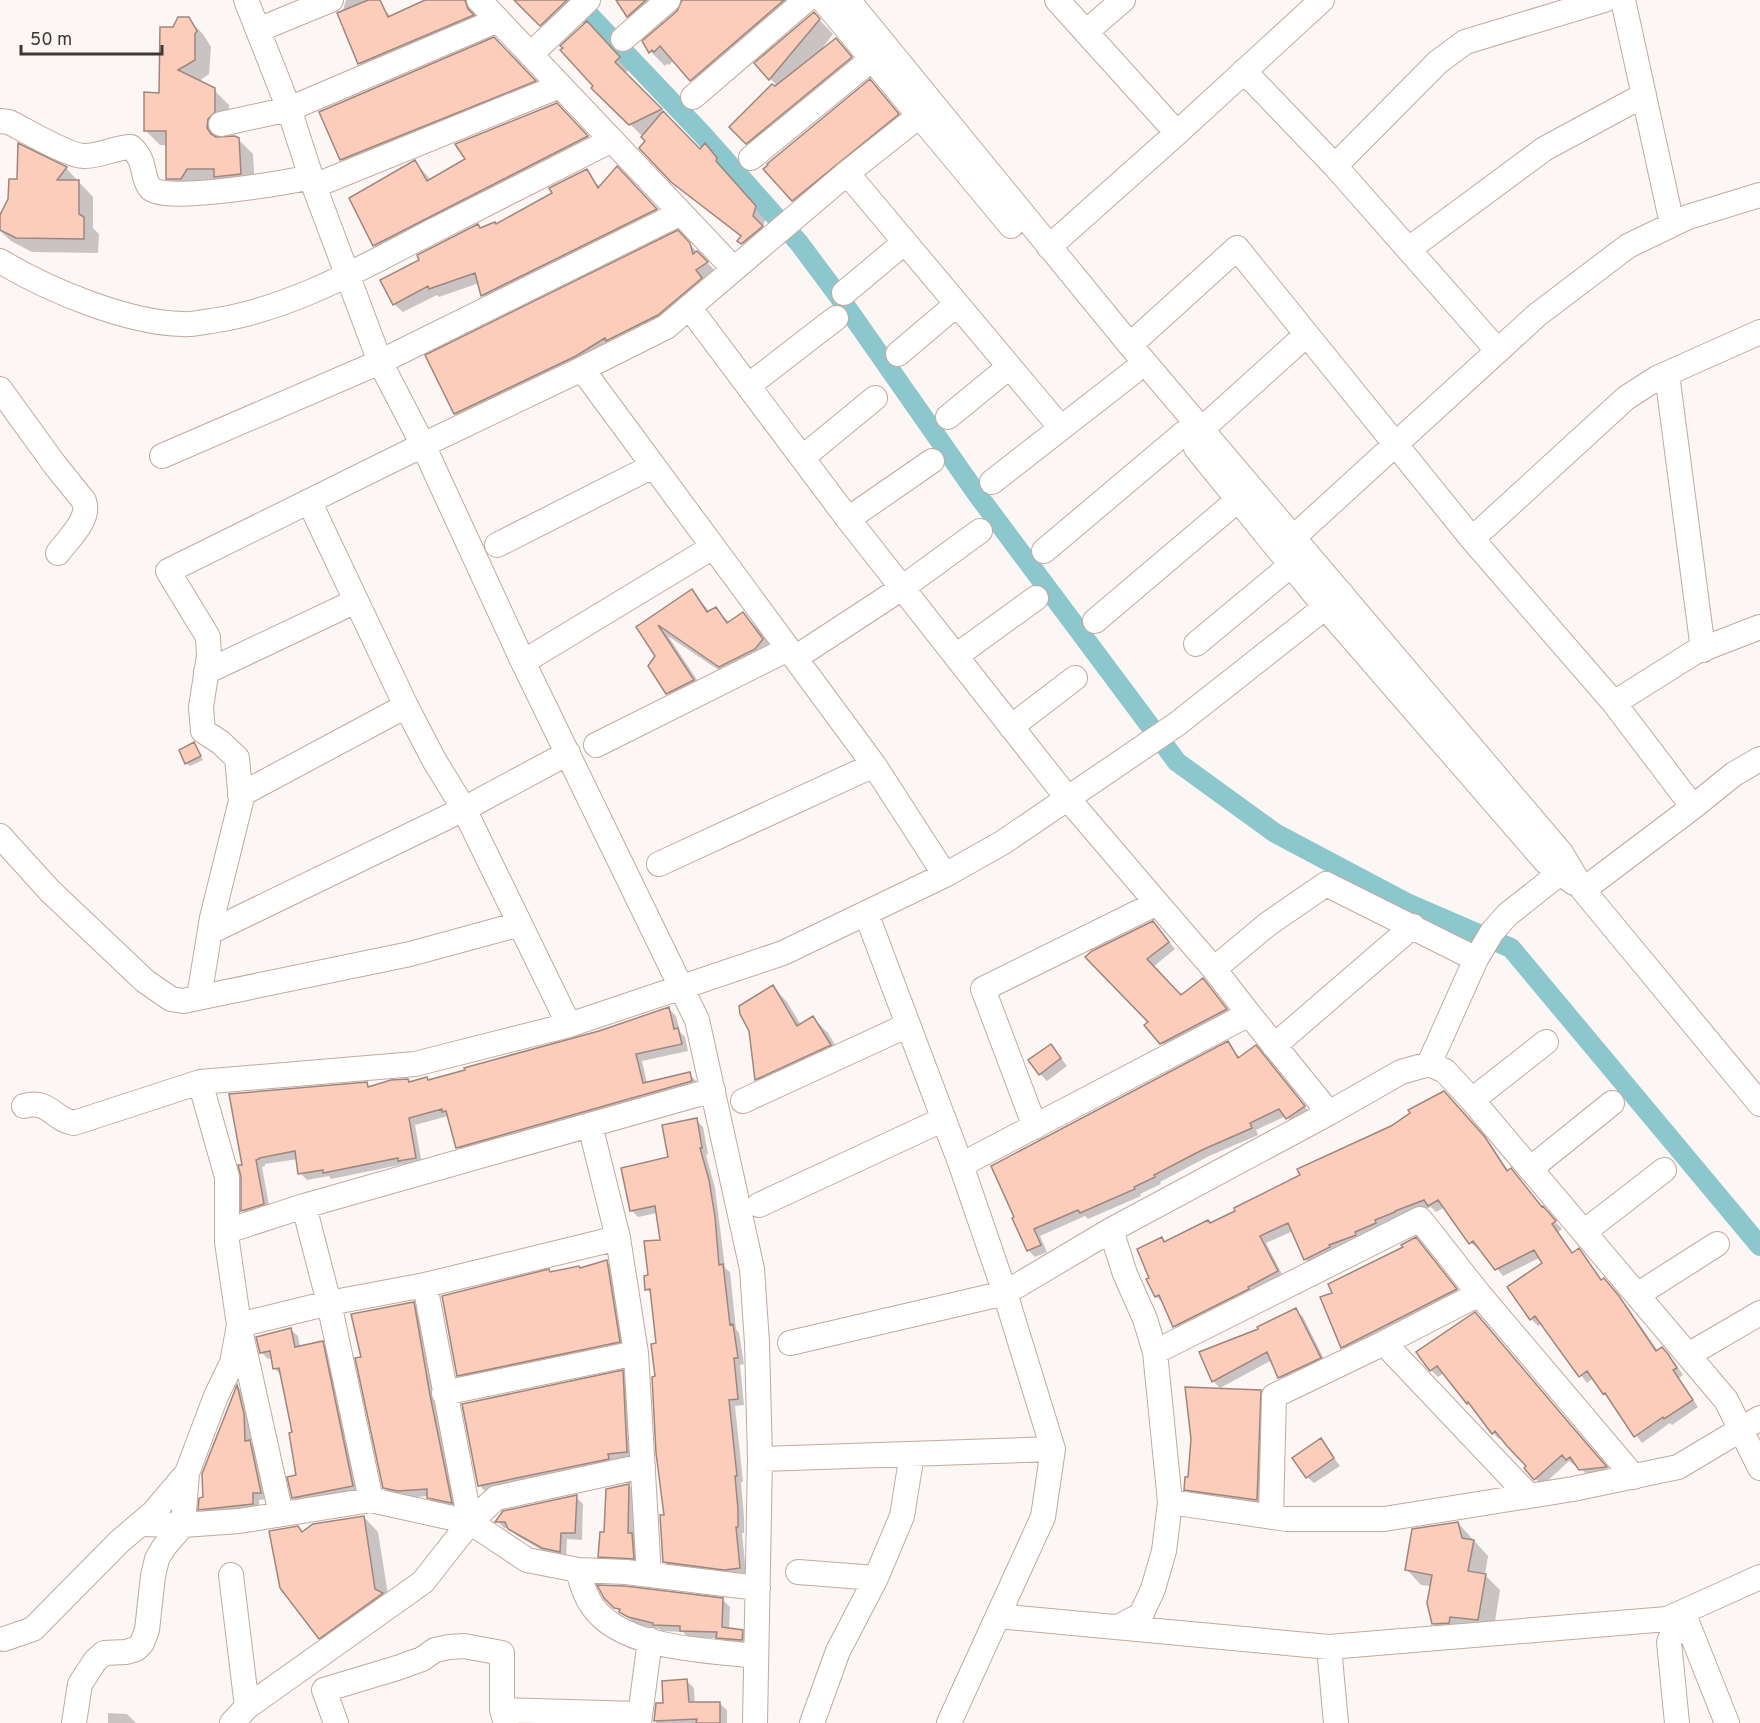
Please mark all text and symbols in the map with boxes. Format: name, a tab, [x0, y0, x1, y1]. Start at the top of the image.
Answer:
scale bar	[21, 18, 162, 56]
text: 50 m	[30, 29, 72, 52]

